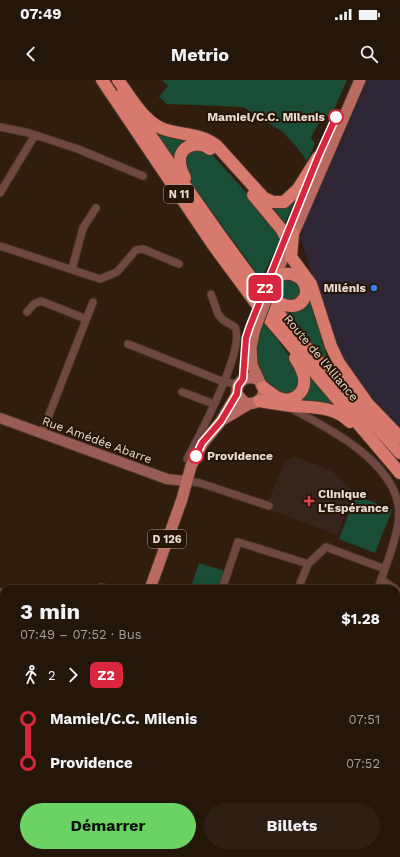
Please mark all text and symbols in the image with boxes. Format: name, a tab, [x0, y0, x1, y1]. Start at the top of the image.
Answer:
text: 07:49	[20, 5, 62, 23]
icon: back	[20, 43, 42, 65]
icon: search	[358, 43, 380, 65]
text: Metrio	[171, 44, 229, 65]
marker: Mamiel/C.C. Milenis	[328, 109, 344, 125]
place label: Mamiel/C.C. Milenis	[207, 110, 326, 124]
road number: N 11	[164, 185, 194, 203]
line badge: Z2	[247, 275, 283, 301]
text: Z2	[256, 280, 274, 296]
place label: Milénis	[323, 281, 367, 295]
marker: Milénis	[369, 283, 379, 293]
street label: Route de l'Alliance	[281, 312, 361, 404]
street label: Rue Amédée Abarre	[40, 414, 154, 466]
marker: Providence	[188, 448, 204, 464]
place label: Providence	[207, 449, 273, 463]
place label: Clinique L'Espérance	[318, 487, 389, 515]
marker: Clinique L'Espérance	[303, 495, 315, 507]
road number: D 126	[148, 530, 186, 548]
text: 3 min	[20, 599, 80, 624]
text: $1.28	[341, 610, 380, 628]
text: 07:49 – 07:52 · Bus	[20, 627, 142, 642]
icon: walk	[20, 664, 42, 686]
icon: forward	[62, 664, 84, 686]
text: Z2	[98, 667, 115, 683]
text: 2	[48, 668, 56, 683]
text: Mamiel/C.C. Milenis	[50, 710, 197, 728]
text: 07:51	[348, 712, 380, 727]
text: Providence	[50, 754, 133, 772]
text: 07:52	[346, 756, 380, 771]
button: Démarrer	[20, 803, 196, 849]
button: Billets	[204, 803, 380, 849]

